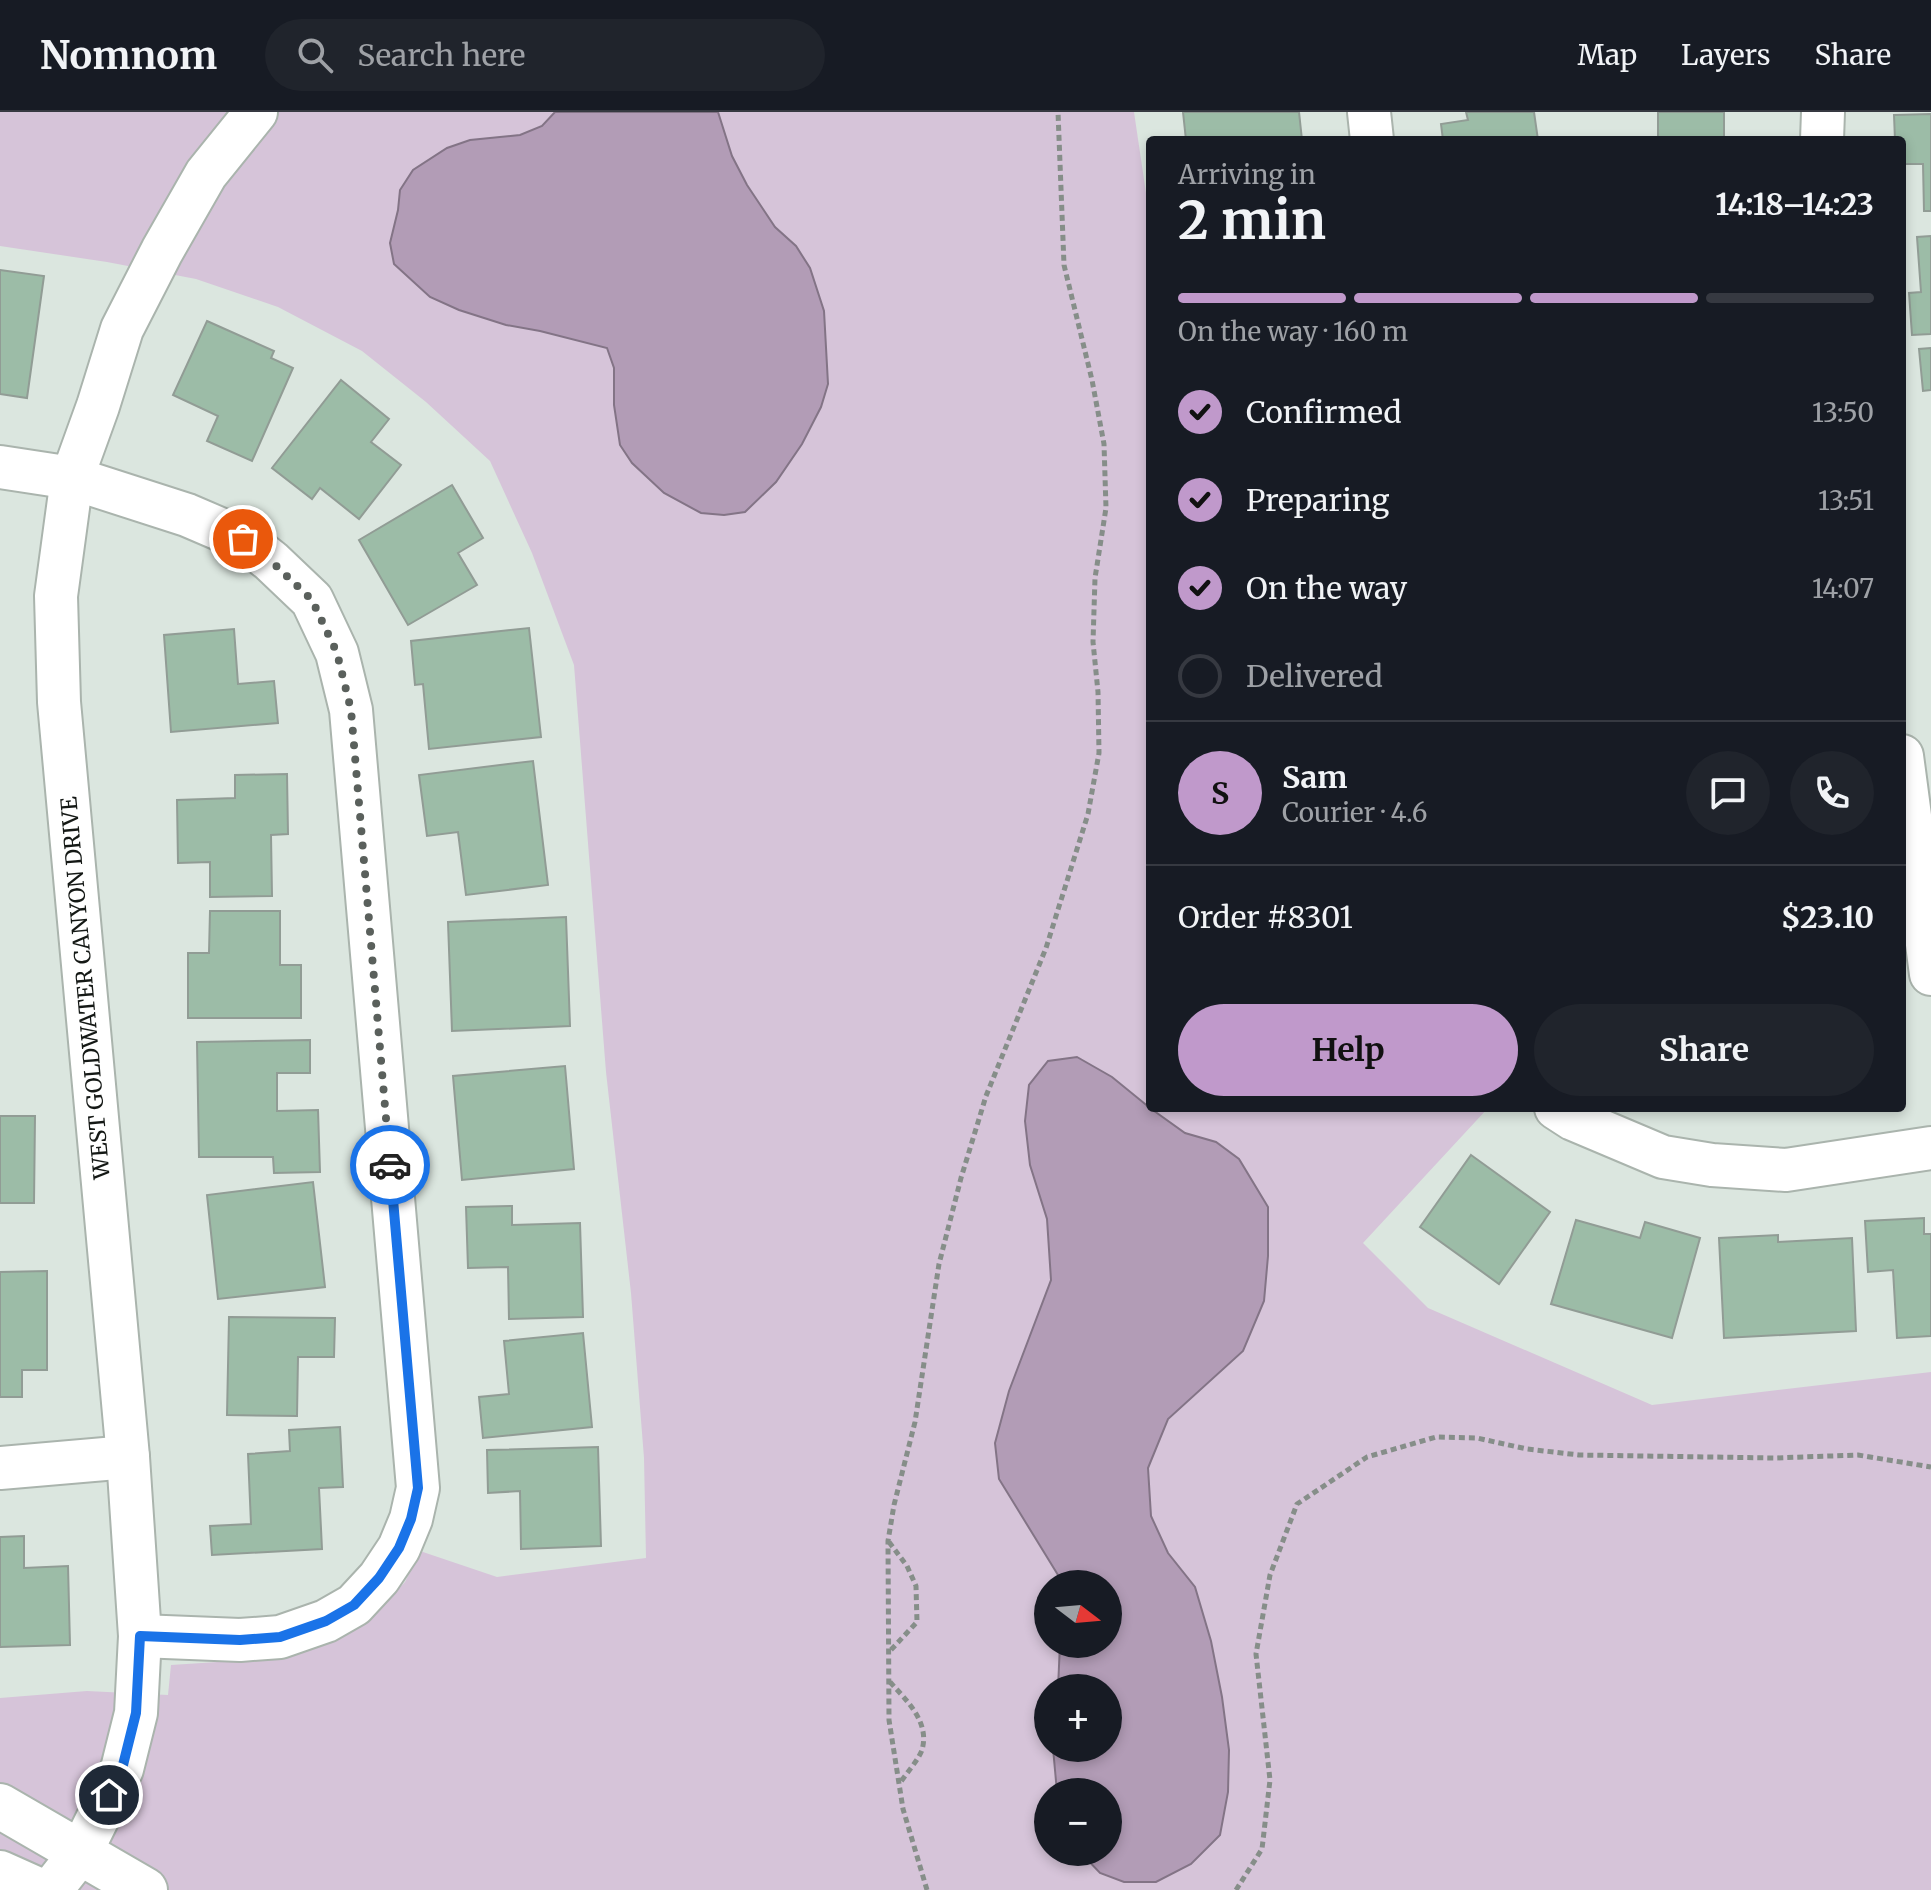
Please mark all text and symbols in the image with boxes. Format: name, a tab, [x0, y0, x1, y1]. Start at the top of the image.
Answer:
search box	[265, 19, 825, 91]
text: Nomnom	[40, 32, 217, 79]
icon: search	[293, 33, 337, 77]
text: Search here	[357, 36, 525, 74]
text: Map	[1577, 37, 1637, 73]
text: Layers	[1681, 37, 1770, 73]
text: Share	[1814, 37, 1891, 73]
text: Arriving in	[1178, 158, 1316, 191]
text: 14:18–14:23	[1715, 185, 1874, 223]
text: 2 min	[1178, 188, 1326, 253]
text: On the way · 160 m	[1178, 315, 1408, 348]
icon: check	[1178, 390, 1222, 434]
text: Confirmed	[1246, 393, 1401, 431]
text: 13:50	[1812, 396, 1874, 429]
icon: check	[1178, 478, 1222, 522]
text: Preparing	[1246, 481, 1389, 519]
text: 13:51	[1818, 484, 1874, 517]
pin	[209, 505, 277, 573]
icon: bag	[221, 517, 265, 561]
icon: check	[1178, 566, 1222, 610]
text: On the way	[1246, 569, 1407, 607]
text: 14:07	[1812, 572, 1874, 605]
text: Delivered	[1246, 657, 1383, 695]
button: chat	[1686, 751, 1770, 835]
button: phone	[1790, 751, 1874, 835]
text: Sam	[1282, 758, 1347, 796]
text: S	[1211, 774, 1229, 812]
street label: WEST GOLDWATER CANYON DRIVE	[54, 796, 116, 1181]
text: Courier · 4.6	[1282, 796, 1428, 829]
text: Order #8301	[1178, 898, 1353, 936]
text: $23.10	[1781, 898, 1874, 936]
button: Help	[1178, 1004, 1518, 1096]
button: Share	[1534, 1004, 1874, 1096]
courier	[350, 1125, 430, 1205]
icon: car	[368, 1143, 412, 1187]
north arrow	[1034, 1570, 1122, 1658]
map controls	[1034, 1570, 1122, 1866]
button: +	[1034, 1674, 1122, 1762]
pin	[75, 1761, 143, 1829]
icon: home	[87, 1773, 131, 1817]
button: −	[1034, 1778, 1122, 1866]

